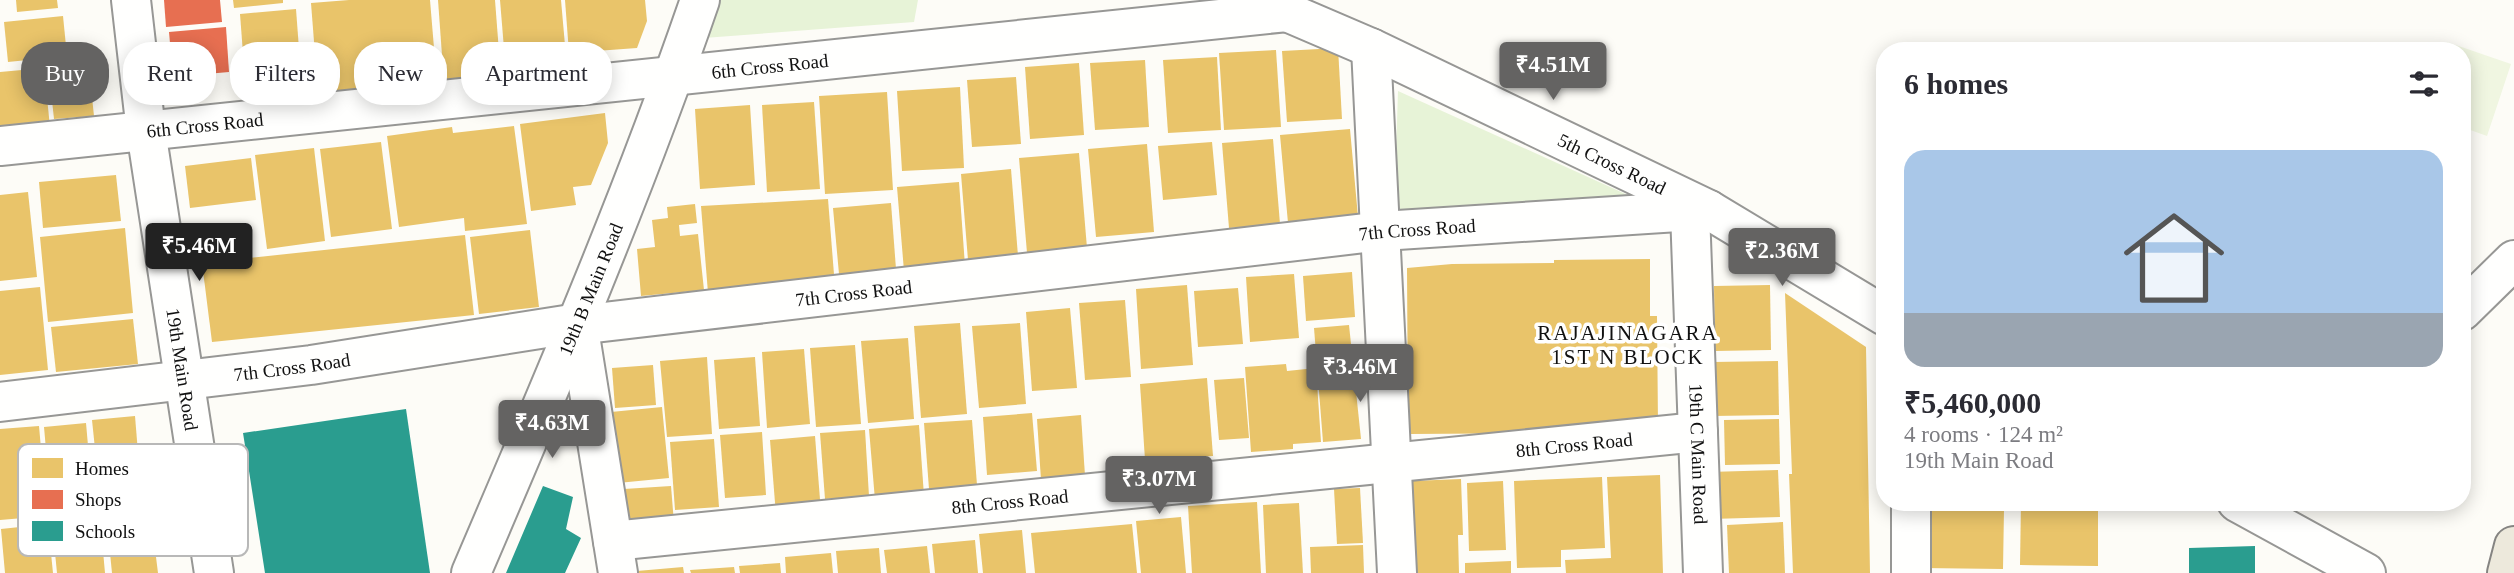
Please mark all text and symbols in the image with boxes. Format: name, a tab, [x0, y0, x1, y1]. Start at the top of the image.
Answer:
chip: Buy	[21, 42, 109, 105]
chip: Rent	[123, 42, 216, 105]
chip: Filters	[230, 42, 340, 105]
chip: New	[354, 42, 447, 105]
chip: Apartment	[461, 42, 612, 105]
pin: ₹4.51M	[1496, 42, 1610, 102]
street label: 6th Cross Road	[711, 50, 830, 83]
text: ₹4.51M	[1515, 52, 1591, 77]
icon: filters	[2405, 65, 2443, 103]
text: 6 homes	[1904, 67, 2008, 100]
street label: 6th Cross Road	[146, 109, 265, 142]
street label: 5th Cross Road	[1554, 129, 1670, 199]
icon: home	[2111, 195, 2237, 321]
street label: 7th Cross Road	[1358, 215, 1477, 245]
street label: 19th B Main Road	[555, 220, 627, 359]
pin: ₹5.46M	[142, 224, 256, 283]
pin: ₹2.36M	[1725, 229, 1839, 288]
text: ₹5.46M	[161, 233, 237, 258]
text: ₹2.36M	[1744, 238, 1820, 263]
street label: 7th Cross Road	[794, 276, 914, 310]
street label: 19th Main Road	[162, 307, 202, 433]
district label: RAJAJINAGARA 1ST N BLOCK	[1537, 321, 1719, 369]
pin: ₹3.46M	[1303, 344, 1417, 404]
street label: 7th Cross Road	[233, 349, 352, 385]
text: ₹3.46M	[1322, 354, 1398, 379]
street label: 19th C Main Road	[1685, 383, 1711, 525]
text: ₹5,460,000	[1904, 386, 2041, 419]
pin: ₹4.63M	[495, 400, 609, 460]
text: ₹4.63M	[514, 410, 590, 435]
text: 4 rooms · 124 m²	[1904, 422, 2063, 447]
street label: 8th Cross Road	[1515, 429, 1634, 461]
legend	[18, 444, 248, 556]
text: 19th Main Road	[1904, 448, 2054, 473]
pin: ₹3.07M	[1102, 456, 1216, 516]
text: Homes	[75, 458, 129, 479]
text: ₹3.07M	[1121, 466, 1197, 491]
street label: 8th Cross Road	[951, 485, 1070, 518]
text: Shops	[75, 489, 121, 510]
text: Schools	[75, 521, 135, 542]

